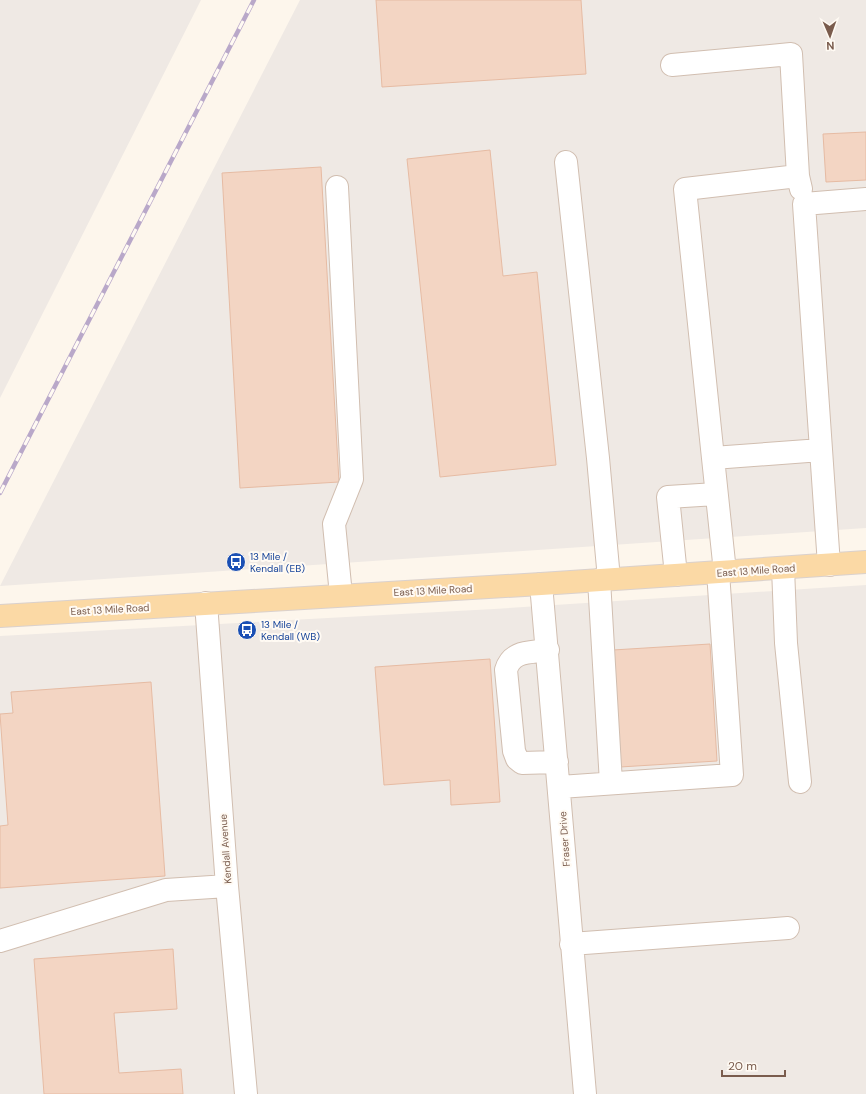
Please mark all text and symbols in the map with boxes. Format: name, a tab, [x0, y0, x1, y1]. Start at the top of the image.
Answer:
north arrow	[810, 16, 850, 56]
text: N	[826, 39, 835, 53]
place label: 13 Mile / Kendall (EB)	[250, 550, 305, 575]
bus stop icon: 13 Mile / Kendall (EB)	[225, 551, 247, 573]
street label: East 13 Mile Road	[716, 561, 796, 580]
street label: East 13 Mile Road	[393, 582, 473, 599]
street label: East 13 Mile Road	[70, 601, 150, 618]
place label: 13 Mile / Kendall (WB)	[261, 618, 320, 643]
bus stop icon: 13 Mile / Kendall (WB)	[236, 619, 258, 641]
street label: Fraser Drive	[556, 811, 573, 867]
street label: Kendall Avenue	[217, 813, 234, 884]
scale bar	[722, 1052, 785, 1078]
text: 20 m	[728, 1058, 757, 1074]

